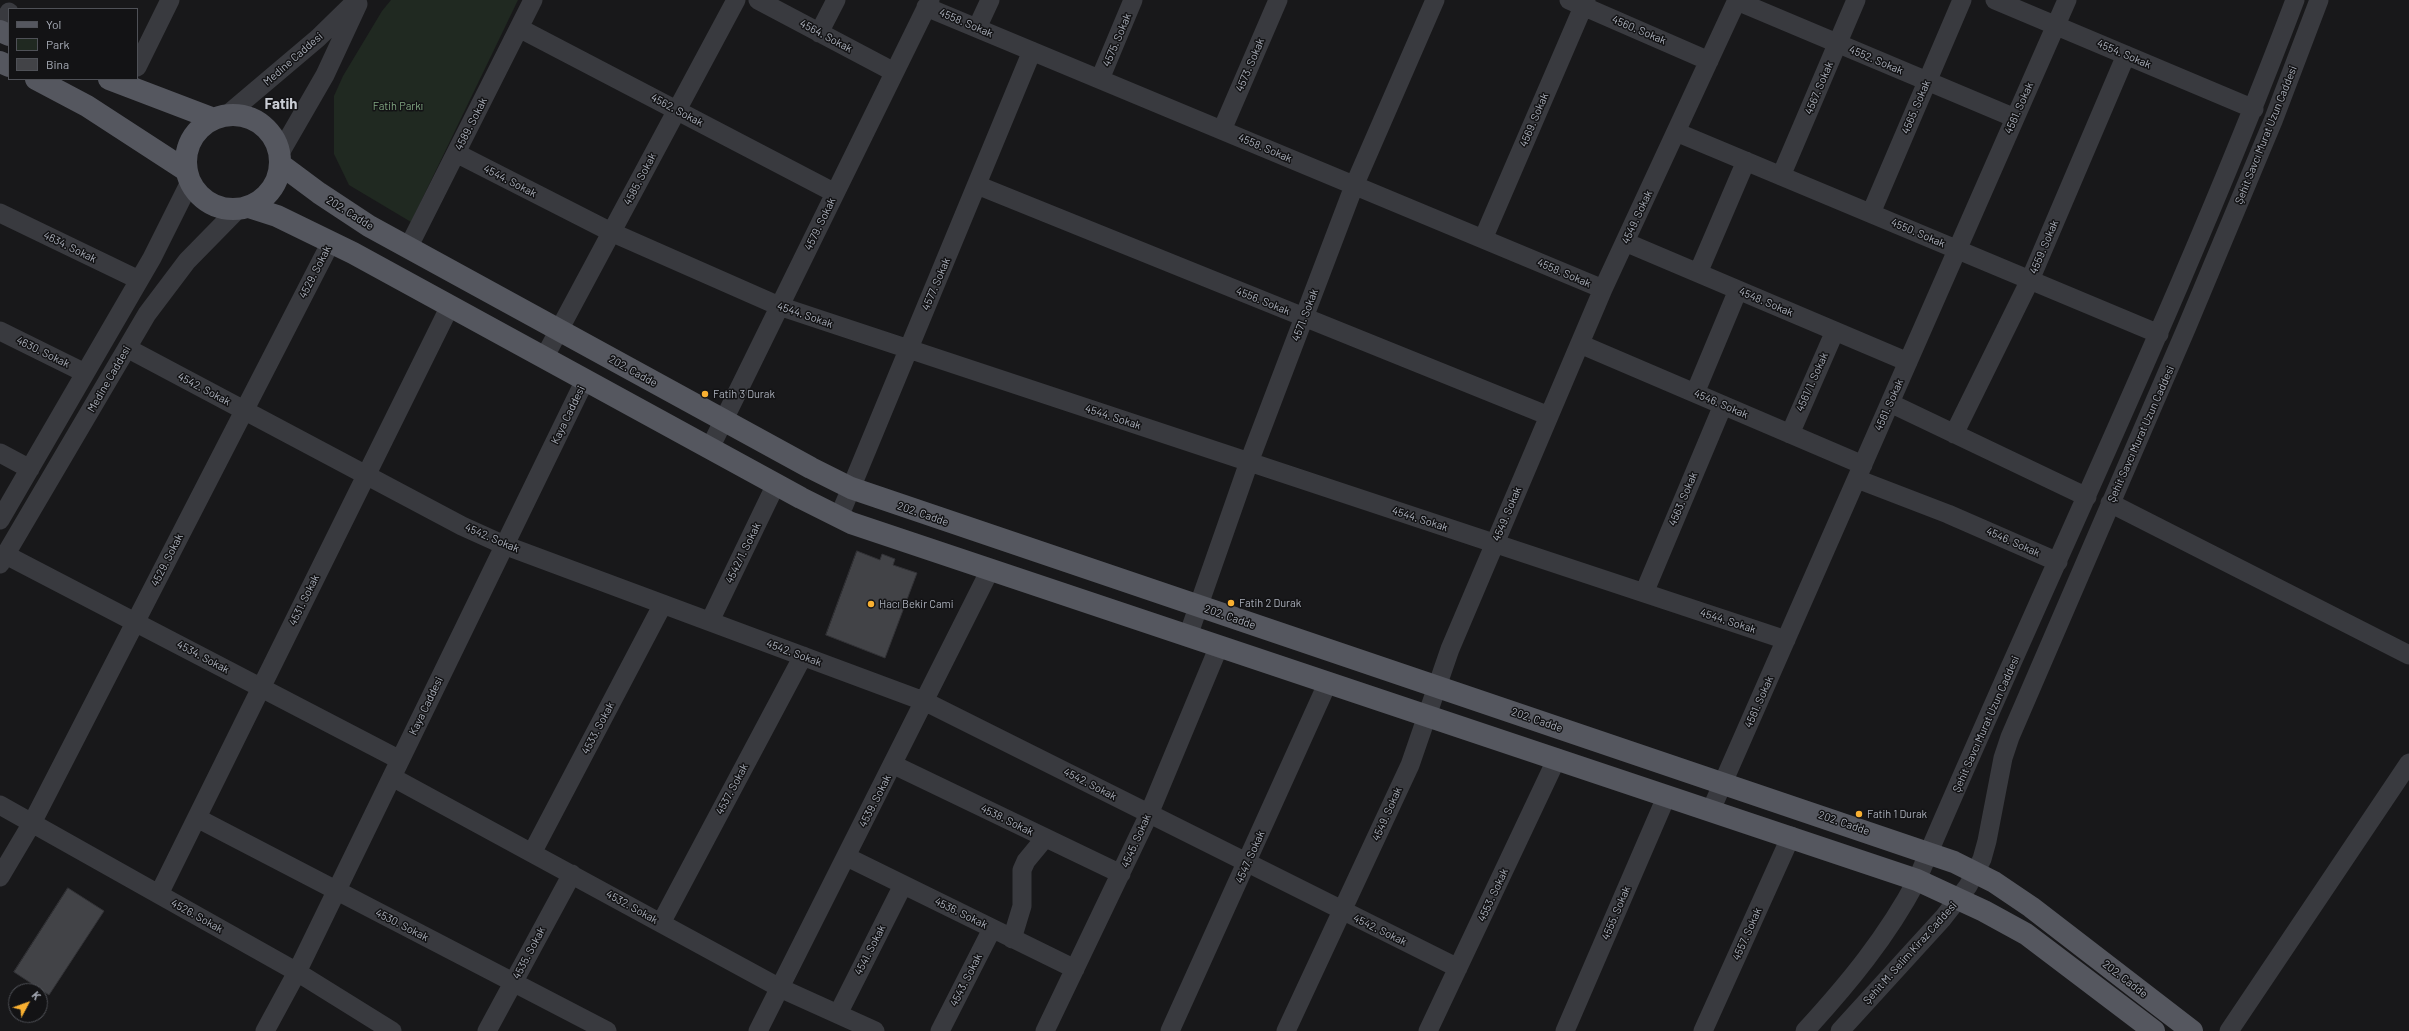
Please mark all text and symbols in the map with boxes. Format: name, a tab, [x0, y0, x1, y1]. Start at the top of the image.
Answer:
street label: 4558. Sokak	[937, 6, 995, 40]
legend	[8, 8, 138, 80]
street label: 4575. Sokak	[1100, 11, 1134, 69]
street label: 4560. Sokak	[1610, 13, 1668, 47]
text: Yol	[46, 17, 61, 31]
street label: 4564. Sokak	[797, 17, 855, 55]
street label: Medine Caddesi	[261, 30, 325, 88]
street label: 4573. Sokak	[1233, 36, 1267, 94]
text: Park	[46, 37, 70, 51]
street label: 4554. Sokak	[2095, 37, 2153, 71]
street label: 4552. Sokak	[1847, 43, 1905, 77]
text: Bina	[46, 57, 69, 71]
street label: 4567. Sokak	[1802, 60, 1836, 116]
street label: Şehit Savcı Murat Uzun Caddesi	[2232, 64, 2300, 206]
street label: 4565. Sokak	[1899, 78, 1933, 136]
street label: 4561. Sokak	[2002, 80, 2036, 136]
street label: 4562. Sokak	[649, 91, 705, 129]
street label: 4569. Sokak	[1517, 91, 1551, 149]
district label: Fatih	[264, 95, 298, 113]
street label: 4589. Sokak	[452, 95, 490, 153]
park label: Fatih Parkı	[373, 99, 423, 113]
street label: 4558. Sokak	[1236, 131, 1294, 165]
street label: 4585. Sokak	[621, 151, 659, 207]
street label: 4544. Sokak	[481, 162, 539, 200]
street label: 4549. Sokak	[1619, 188, 1655, 246]
street label: 202. Cadde	[324, 193, 376, 233]
street label: 4579. Sokak	[802, 196, 838, 252]
street label: 4550. Sokak	[1889, 216, 1947, 250]
street label: 4559. Sokak	[2027, 218, 2061, 276]
street label: 4634. Sokak	[41, 228, 99, 266]
street label: 4529. Sokak	[296, 243, 334, 301]
street label: 4577. Sokak	[919, 256, 953, 312]
street label: 4558. Sokak	[1535, 256, 1593, 290]
street label: 4556. Sokak	[1234, 284, 1292, 318]
street label: 4548. Sokak	[1737, 285, 1795, 319]
street label: 4571. Sokak	[1289, 287, 1321, 343]
street label: 4544. Sokak	[775, 299, 835, 331]
street label: 4630. Sokak	[14, 333, 72, 371]
street label: Medine Caddesi	[85, 343, 133, 415]
street label: 4561/1. Sokak	[1793, 350, 1831, 414]
street label: 202. Cadde	[606, 352, 660, 390]
street label: Şehit Savcı Murat Uzun Caddesi	[2105, 364, 2177, 504]
street label: 4542. Sokak	[175, 370, 233, 408]
street label: 4561. Sokak	[1872, 377, 1906, 433]
street label: Kaya Caddesi	[548, 384, 588, 446]
place label: Fatih 3 Durak	[713, 387, 775, 401]
street label: 4546. Sokak	[1692, 387, 1750, 421]
marker: Fatih 3 Durak	[700, 389, 710, 399]
street label: 4544. Sokak	[1083, 402, 1143, 432]
street label: 4563. Sokak	[1666, 470, 1700, 528]
street label: 4549. Sokak	[1490, 485, 1524, 543]
street label: 202. Cadde	[896, 499, 950, 529]
street label: 4544. Sokak	[1390, 504, 1450, 534]
street label: 4542/1. Sokak	[723, 520, 763, 586]
street label: 4542. Sokak	[463, 521, 521, 555]
street label: 4546. Sokak	[1984, 524, 2042, 560]
street label: 4529. Sokak	[148, 531, 186, 589]
street label: 4531. Sokak	[286, 572, 322, 628]
place label: Fatih 2 Durak	[1239, 596, 1301, 610]
place label: Hacı Bekir Cami	[879, 597, 953, 611]
marker: Fatih 2 Durak	[1226, 598, 1236, 608]
marker: Hacı Bekir Cami	[866, 599, 876, 609]
street label: 202. Cadde	[1203, 602, 1257, 632]
street label: 4544. Sokak	[1698, 606, 1758, 636]
street label: 4542. Sokak	[765, 637, 823, 669]
street label: 4534. Sokak	[174, 638, 232, 676]
street label: Şehit Savcı Murat Uzun Caddesi	[1950, 654, 2022, 794]
street label: 4561. Sokak	[1742, 674, 1776, 730]
street label: Kaya Caddesi	[406, 675, 446, 737]
street label: 4533. Sokak	[579, 700, 617, 756]
street label: 202. Cadde	[1510, 705, 1564, 735]
street label: 4537. Sokak	[713, 761, 751, 817]
street label: 4542. Sokak	[1061, 765, 1119, 803]
street label: 4539. Sokak	[856, 772, 894, 830]
street label: 4549. Sokak	[1369, 785, 1405, 843]
street label: 4538. Sokak	[978, 802, 1036, 838]
place label: Fatih 1 Durak	[1867, 807, 1927, 821]
street label: 202. Cadde	[1817, 808, 1871, 838]
marker: Fatih 1 Durak	[1854, 809, 1864, 819]
street label: 4545. Sokak	[1118, 812, 1154, 870]
street label: 4547. Sokak	[1233, 829, 1267, 885]
street label: 4553. Sokak	[1475, 866, 1511, 924]
street label: 4555. Sokak	[1599, 884, 1633, 942]
street label: 4532. Sokak	[604, 887, 660, 927]
street label: 4536. Sokak	[932, 895, 990, 931]
street label: 4526. Sokak	[169, 896, 225, 936]
street label: Şehit M. Selim Kiraz Caddesi	[1860, 899, 1960, 1007]
street label: 4530. Sokak	[373, 906, 431, 944]
street label: 4557. Sokak	[1730, 906, 1764, 962]
street label: 4542. Sokak	[1351, 911, 1409, 949]
street label: 4541. Sokak	[852, 923, 888, 977]
street label: 4535. Sokak	[510, 925, 548, 981]
street label: 4543. Sokak	[947, 951, 985, 1009]
street label: 202. Cadde	[2100, 957, 2150, 1001]
north arrow	[8, 983, 48, 1023]
text: K	[30, 989, 44, 1002]

